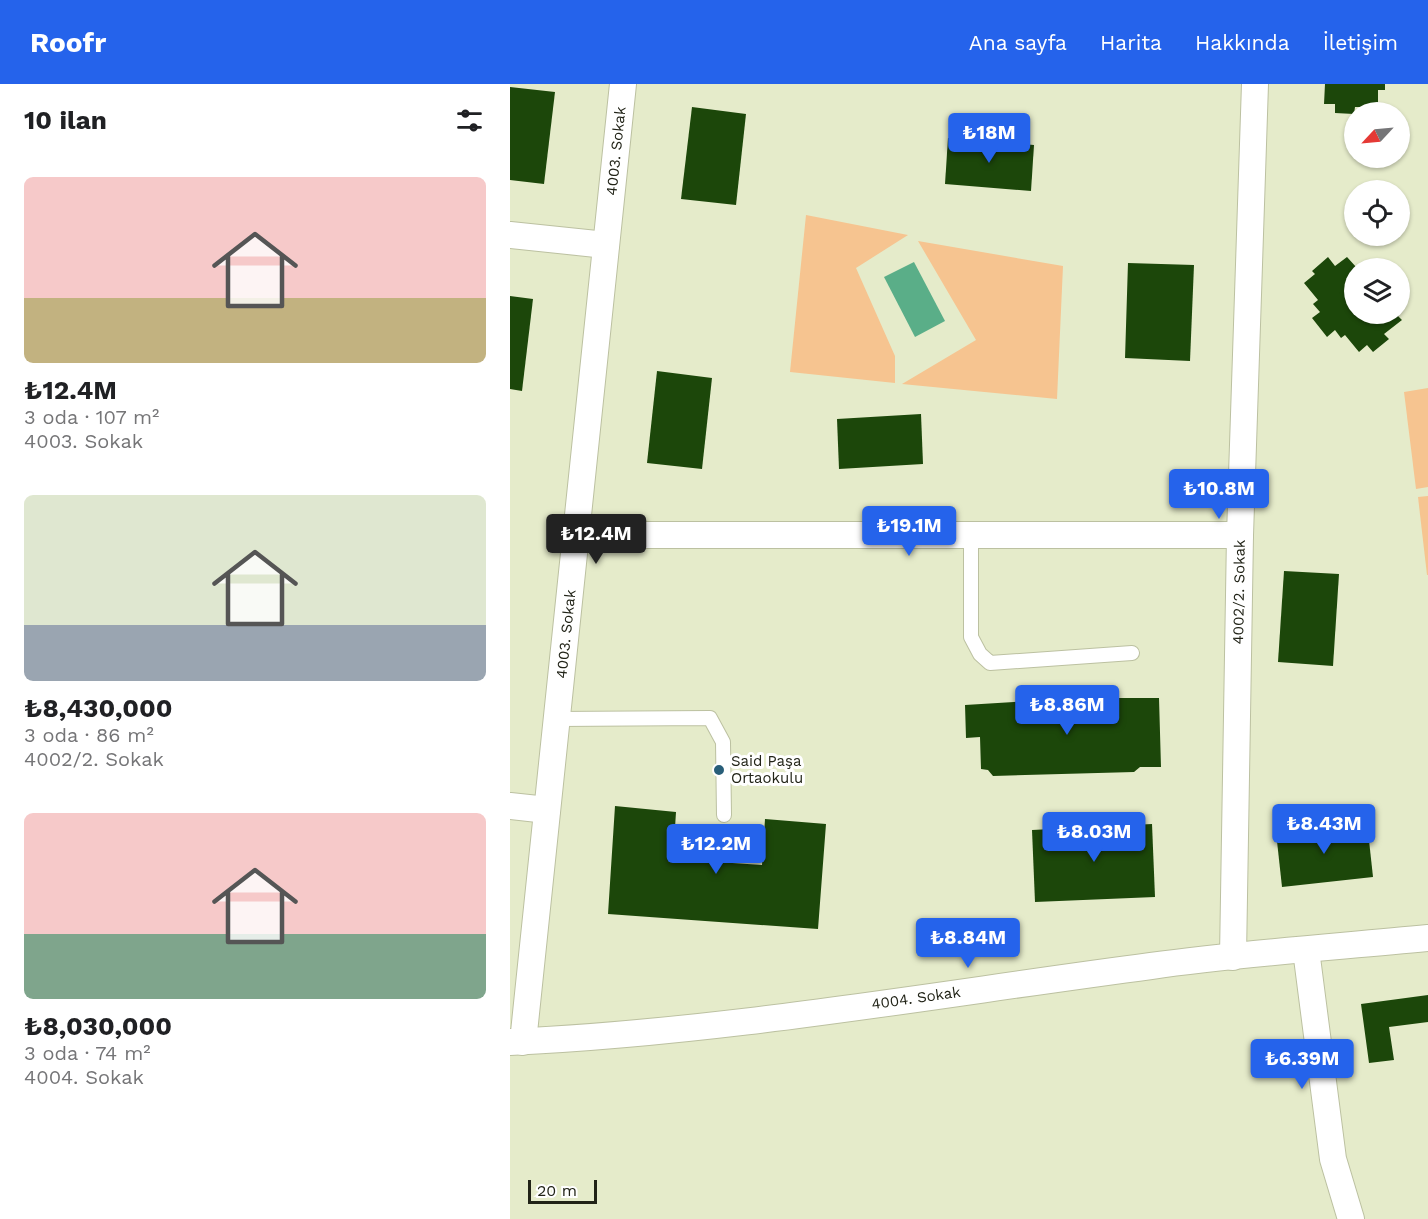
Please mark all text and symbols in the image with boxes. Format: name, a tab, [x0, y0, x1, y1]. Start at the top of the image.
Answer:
text: Roofr	[30, 26, 106, 59]
text: Ana sayfa	[969, 30, 1067, 55]
text: Harita	[1100, 30, 1162, 55]
text: Hakkında	[1195, 30, 1290, 55]
text: İletişim	[1323, 30, 1398, 55]
north arrow	[1344, 102, 1410, 168]
map controls	[1344, 102, 1410, 324]
icon: filters	[453, 104, 486, 137]
text: 10 ilan	[24, 105, 107, 135]
street label: 4003. Sokak	[602, 105, 630, 196]
pin: ₺18M	[953, 113, 1025, 164]
text: ₺18M	[962, 120, 1016, 144]
button: locate	[1344, 180, 1410, 246]
icon: home	[201, 216, 309, 324]
button: layers	[1344, 258, 1410, 324]
text: ₺12.4M	[24, 375, 117, 405]
text: 3 oda · 107 m²	[24, 405, 159, 429]
text: 4003. Sokak	[24, 429, 143, 453]
pin: ₺10.8M	[1170, 469, 1268, 520]
text: ₺10.8M	[1183, 476, 1255, 500]
pin: ₺19.1M	[860, 506, 958, 557]
text: ₺19.1M	[876, 513, 942, 537]
pin: ₺12.4M	[547, 514, 645, 565]
text: ₺12.4M	[560, 521, 632, 545]
icon: home	[201, 534, 309, 642]
street label: 4002/2. Sokak	[1229, 539, 1249, 645]
street label: 4003. Sokak	[552, 588, 580, 679]
pin: ₺8.86M	[1018, 685, 1116, 736]
text: ₺8.86M	[1029, 692, 1105, 716]
text: ₺8,430,000	[24, 693, 172, 723]
text: 3 oda · 86 m²	[24, 723, 154, 747]
text: 4002/2. Sokak	[24, 747, 164, 771]
place label: Said Paşa Ortaokulu	[731, 752, 803, 787]
marker: Said Paşa Ortaokulu	[712, 763, 726, 777]
pin: ₺8.43M	[1275, 804, 1373, 855]
text: ₺8.43M	[1286, 811, 1362, 835]
pin: ₺8.03M	[1045, 812, 1143, 863]
text: ₺8.03M	[1056, 819, 1132, 843]
pin: ₺12.2M	[667, 824, 765, 875]
text: ₺12.2M	[681, 831, 751, 855]
icon: home	[201, 852, 309, 960]
pin: ₺8.84M	[919, 918, 1017, 969]
text: ₺8.84M	[930, 925, 1006, 949]
street label: 4004. Sokak	[870, 983, 962, 1013]
text: ₺8,030,000	[24, 1011, 172, 1041]
pin: ₺6.39M	[1253, 1039, 1351, 1090]
text: 3 oda · 74 m²	[24, 1041, 151, 1065]
text: ₺6.39M	[1265, 1046, 1339, 1070]
text: 4004. Sokak	[24, 1065, 144, 1089]
scale bar	[528, 1177, 597, 1204]
text: 20 m	[537, 1181, 577, 1200]

